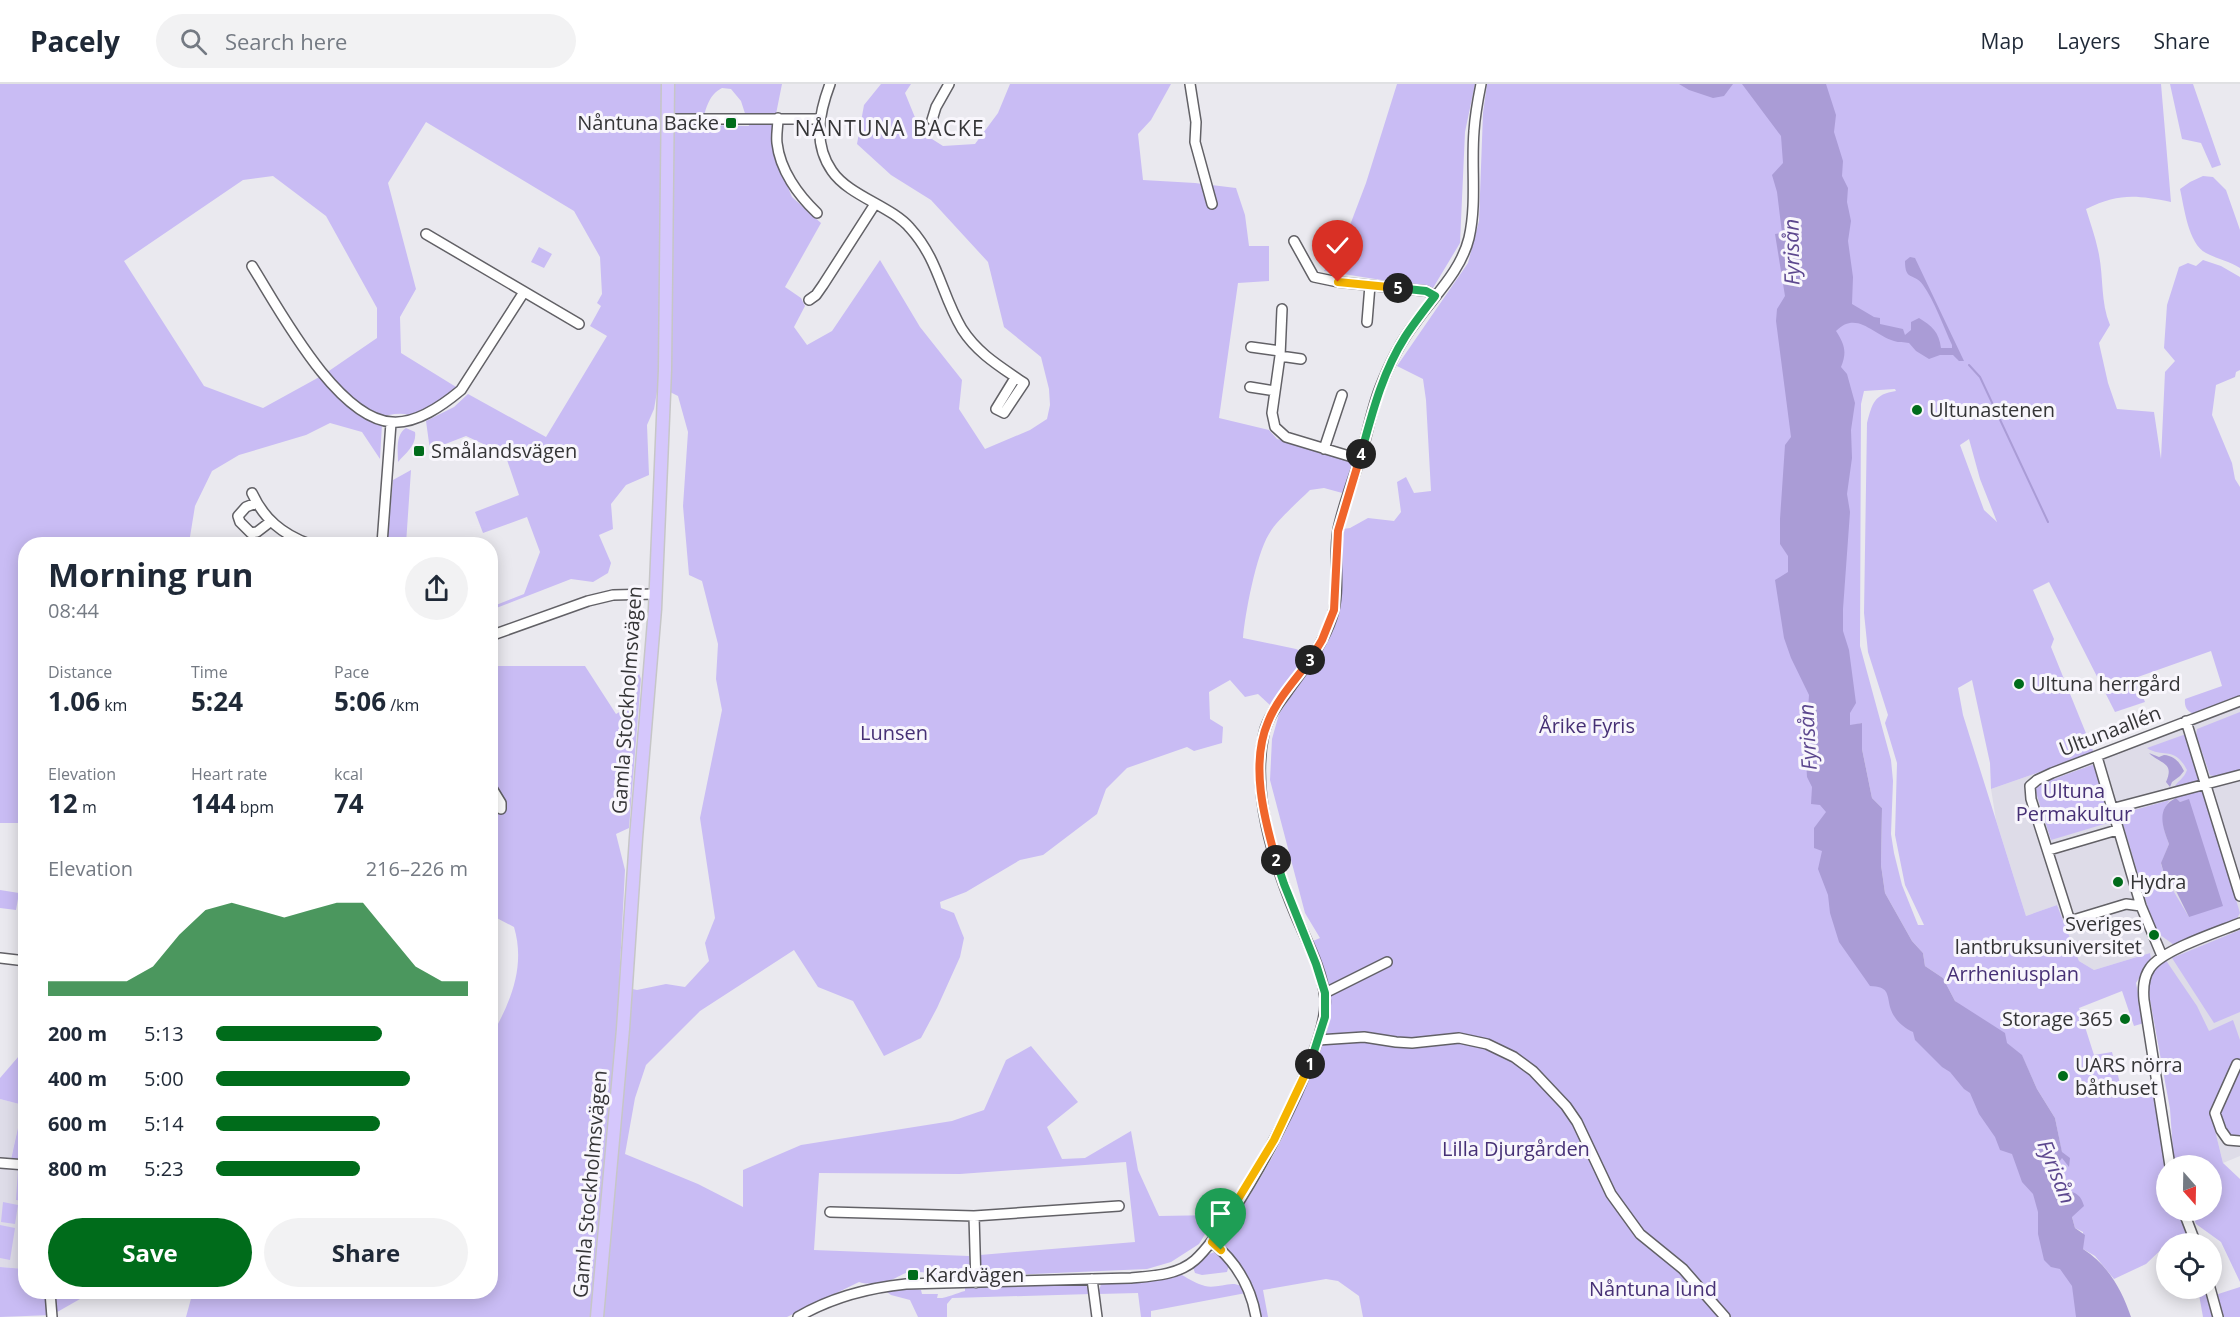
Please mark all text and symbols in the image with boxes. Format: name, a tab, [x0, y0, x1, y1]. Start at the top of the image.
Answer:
search box	[156, 14, 576, 68]
text: Pacely	[30, 22, 120, 60]
icon: search	[177, 25, 210, 58]
text: Search here	[225, 26, 347, 56]
text: Map	[1981, 27, 2024, 55]
text: Layers	[2057, 27, 2121, 55]
text: Share	[2154, 27, 2210, 55]
place label: Nåntuna Backe	[577, 109, 719, 136]
district label: NÅNTUNA BACKE	[795, 114, 985, 142]
marker: Nåntuna Backe	[724, 116, 738, 130]
water label: Fyrisån	[1776, 219, 1806, 285]
pin	[1312, 220, 1363, 282]
icon: check	[1321, 229, 1354, 262]
pin: 5	[1383, 273, 1413, 303]
text: 5	[1393, 277, 1403, 299]
place label: Ultunastenen	[1929, 396, 2055, 423]
marker: Ultunastenen	[1910, 403, 1924, 417]
place label: Smålandsvägen	[431, 437, 577, 464]
pin: 4	[1346, 439, 1376, 469]
text: 4	[1356, 443, 1366, 465]
marker: Smålandsvägen	[412, 444, 426, 458]
text: Morning run	[48, 552, 254, 597]
button: share	[405, 557, 468, 620]
street label: Gamla Stockholmsvägen	[605, 585, 648, 815]
text: 08:44	[48, 597, 99, 624]
pin: 3	[1295, 645, 1325, 675]
text: 3	[1305, 649, 1315, 671]
text: Distance	[48, 661, 112, 683]
text: Time	[191, 661, 228, 683]
text: Pace	[334, 661, 369, 683]
place label: Ultuna herrgård	[2031, 670, 2181, 697]
marker: Ultuna herrgård	[2012, 677, 2026, 691]
text: 1.06	[48, 683, 100, 719]
text: 5:24	[191, 683, 243, 719]
text: 5:06	[334, 683, 386, 719]
text: km	[100, 694, 127, 716]
text: /km	[386, 694, 419, 716]
street label: Ultunaallén	[2055, 699, 2165, 762]
water label: Fyrisån	[1791, 703, 1823, 771]
park label: Årike Fyris	[1539, 712, 1635, 739]
park label: Lunsen	[860, 719, 928, 746]
text: Elevation	[48, 763, 116, 785]
text: Heart rate	[191, 763, 267, 785]
text: kcal	[334, 763, 363, 785]
park label: Ultuna Permakultur	[2016, 777, 2132, 827]
text: 12	[48, 785, 78, 821]
text: 144	[191, 785, 236, 821]
text: 74	[334, 785, 364, 821]
text: m	[78, 796, 97, 818]
text: bpm	[236, 796, 274, 818]
pin: 2	[1261, 845, 1291, 875]
text: 2	[1271, 849, 1281, 871]
text: Elevation	[48, 855, 133, 882]
text: 216–226 m	[366, 855, 468, 882]
place label: Hydra	[2130, 868, 2186, 895]
marker: Hydra	[2111, 875, 2125, 889]
place label: Sveriges lantbruksuniversitet	[1955, 910, 2142, 960]
marker: Sveriges lantbruksuniversitet	[2147, 928, 2161, 942]
park label: Arrheniusplan	[1947, 960, 2079, 987]
place label: Storage 365	[2002, 1005, 2113, 1032]
marker: Storage 365	[2118, 1012, 2132, 1026]
text: 200 m	[48, 1020, 107, 1047]
text: 5:13	[144, 1020, 184, 1047]
pin: 1	[1295, 1049, 1325, 1079]
place label: UARS nörra båthuset	[2075, 1051, 2183, 1101]
text: 1	[1305, 1053, 1315, 1075]
text: 400 m	[48, 1065, 107, 1092]
text: 5:00	[144, 1065, 184, 1092]
street label: Gamla Stockholmsvägen	[566, 1069, 613, 1299]
marker: UARS nörra båthuset	[2056, 1069, 2070, 1083]
text: 600 m	[48, 1110, 107, 1137]
text: 5:14	[144, 1110, 184, 1137]
park label: Lilla Djurgården	[1442, 1135, 1590, 1162]
water label: Fyrisån	[2032, 1136, 2082, 1208]
text: 800 m	[48, 1155, 107, 1182]
text: 5:23	[144, 1155, 184, 1182]
north arrow	[2156, 1155, 2222, 1221]
map controls	[2156, 1155, 2222, 1299]
pin	[1195, 1188, 1246, 1250]
icon: arrive	[1204, 1197, 1237, 1230]
button: Save	[48, 1218, 252, 1287]
button: Share	[264, 1218, 468, 1287]
button: locate	[2156, 1233, 2222, 1299]
place label: Kardvägen	[925, 1261, 1024, 1288]
marker: Kardvägen	[906, 1268, 920, 1282]
park label: Nåntuna lund	[1589, 1275, 1717, 1302]

